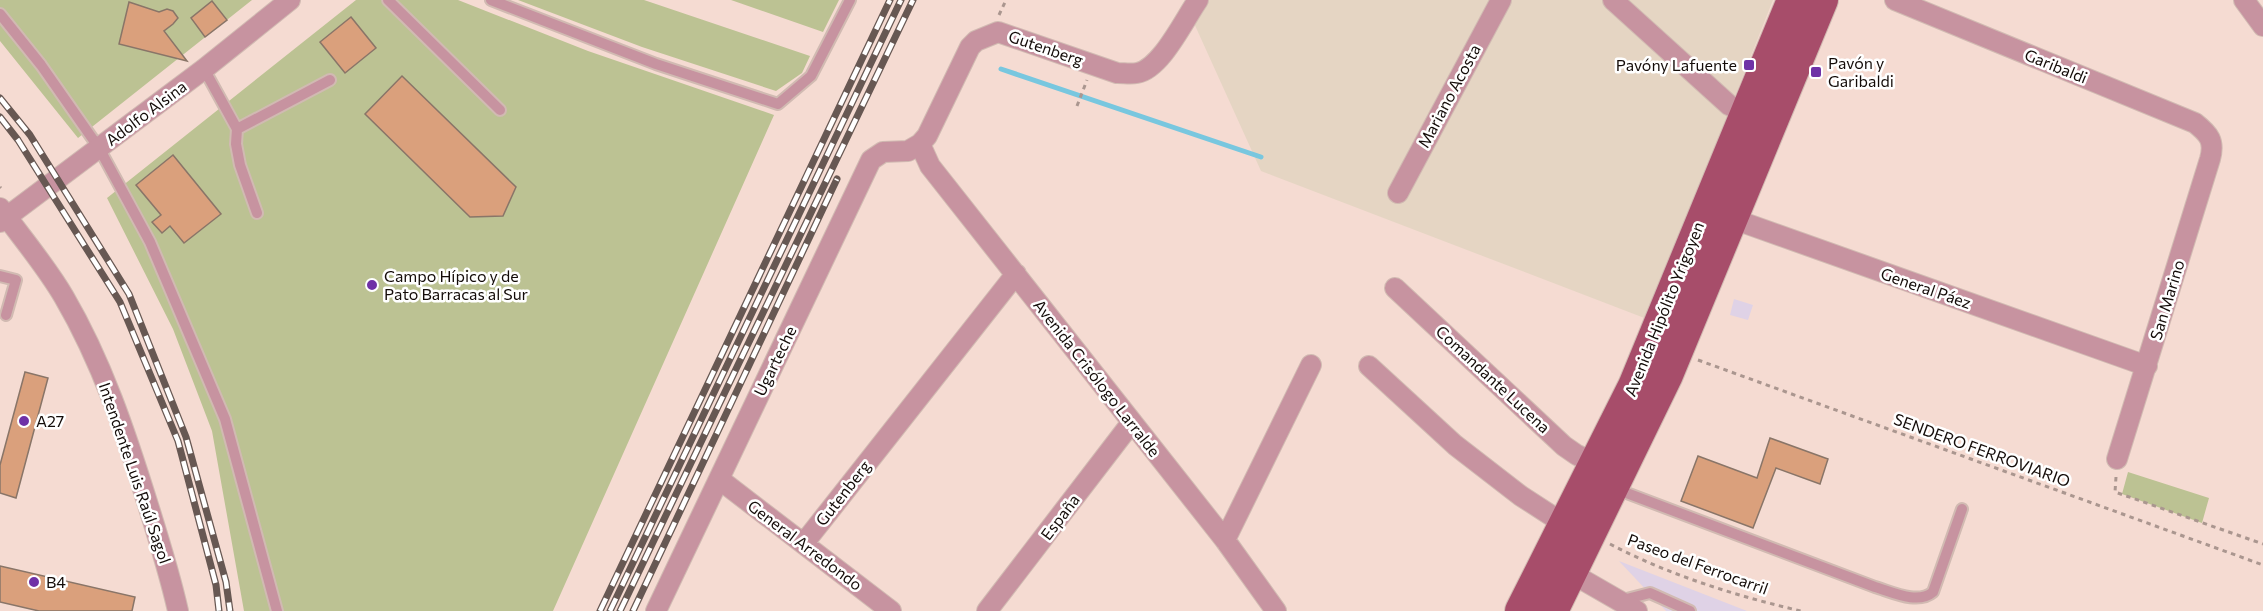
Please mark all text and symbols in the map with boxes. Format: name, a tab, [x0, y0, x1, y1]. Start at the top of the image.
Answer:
street label: Gutenberg	[1006, 26, 1086, 69]
street label: Mariano Acosta	[1413, 41, 1484, 151]
street label: Garibaldi	[2022, 44, 2090, 87]
place label: Pavón y Garibaldi	[1828, 53, 1894, 90]
place label: Pavóny Lafuente	[1616, 55, 1737, 74]
marker: Pavóny Lafuente	[1742, 58, 1756, 72]
marker: Pavón y Garibaldi	[1809, 65, 1823, 79]
street label: Adolfo Alsina	[102, 76, 190, 149]
street label: Avenida Hipólito Yrigoyen	[1620, 219, 1707, 399]
street label: San Marino	[2145, 258, 2188, 342]
street label: General Páez	[1879, 263, 1974, 312]
place label: Campo Hípico y de Pato Barracas al Sur	[384, 266, 529, 303]
marker: Campo Hípico y de Pato Barracas al Sur	[365, 278, 379, 292]
street label: Avenida Crisólogo Larralde	[1030, 295, 1165, 460]
street label: Comandante Lucena	[1432, 321, 1554, 436]
street label: Ugarteche	[749, 323, 800, 399]
street label: Intendente Luis Raúl Sagol	[96, 380, 175, 566]
street label: SENDERO FERROVIARIO	[1891, 409, 2073, 490]
place label: A27	[36, 411, 64, 430]
marker: A27	[17, 414, 31, 428]
street label: Gutenberg	[811, 456, 874, 529]
street label: España	[1036, 490, 1083, 543]
street label: General Arredondo	[744, 495, 866, 594]
street label: Paseo del Ferrocarril	[1625, 529, 1771, 598]
place label: B4	[46, 572, 66, 591]
marker: B4	[27, 575, 41, 589]

